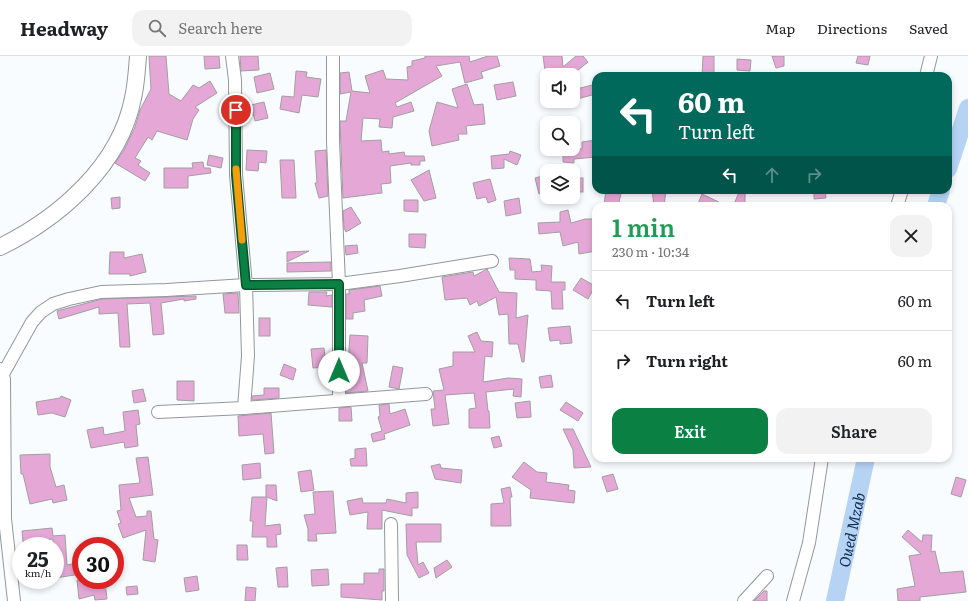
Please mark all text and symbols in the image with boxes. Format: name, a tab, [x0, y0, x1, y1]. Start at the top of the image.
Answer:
search box	[132, 10, 412, 46]
text: Headway	[20, 14, 108, 42]
text: Search here	[178, 16, 262, 39]
icon: search	[146, 17, 168, 39]
text: Map	[765, 18, 795, 38]
text: Directions	[817, 18, 887, 38]
text: Saved	[909, 18, 948, 38]
map controls	[540, 68, 580, 204]
button: sound	[540, 68, 580, 108]
text: 60 m	[678, 80, 745, 122]
icon: left	[612, 88, 664, 140]
pin	[219, 93, 253, 127]
icon: arrive	[225, 99, 247, 121]
button: search	[540, 116, 580, 156]
text: Turn left	[678, 118, 755, 145]
button: layers	[540, 164, 580, 204]
icon: left	[719, 164, 741, 186]
icon: ahead	[761, 164, 783, 186]
icon: right	[803, 164, 825, 186]
text: 1 min	[612, 209, 675, 244]
button: close	[890, 215, 932, 257]
text: 230 m · 10:34	[612, 242, 689, 261]
text: Turn left	[646, 289, 715, 312]
text: 60 m	[898, 289, 932, 312]
icon: left	[612, 290, 634, 312]
text: Turn right	[646, 349, 728, 372]
text: 60 m	[898, 349, 932, 372]
position arrow	[318, 350, 360, 392]
icon: right	[612, 350, 634, 372]
button: Exit	[612, 408, 768, 454]
button: Share	[776, 408, 932, 454]
water label: Oued Mzab	[831, 490, 870, 569]
speed limit sign: 30	[72, 537, 124, 589]
text: 25	[27, 543, 49, 573]
text: km/h	[25, 565, 51, 580]

